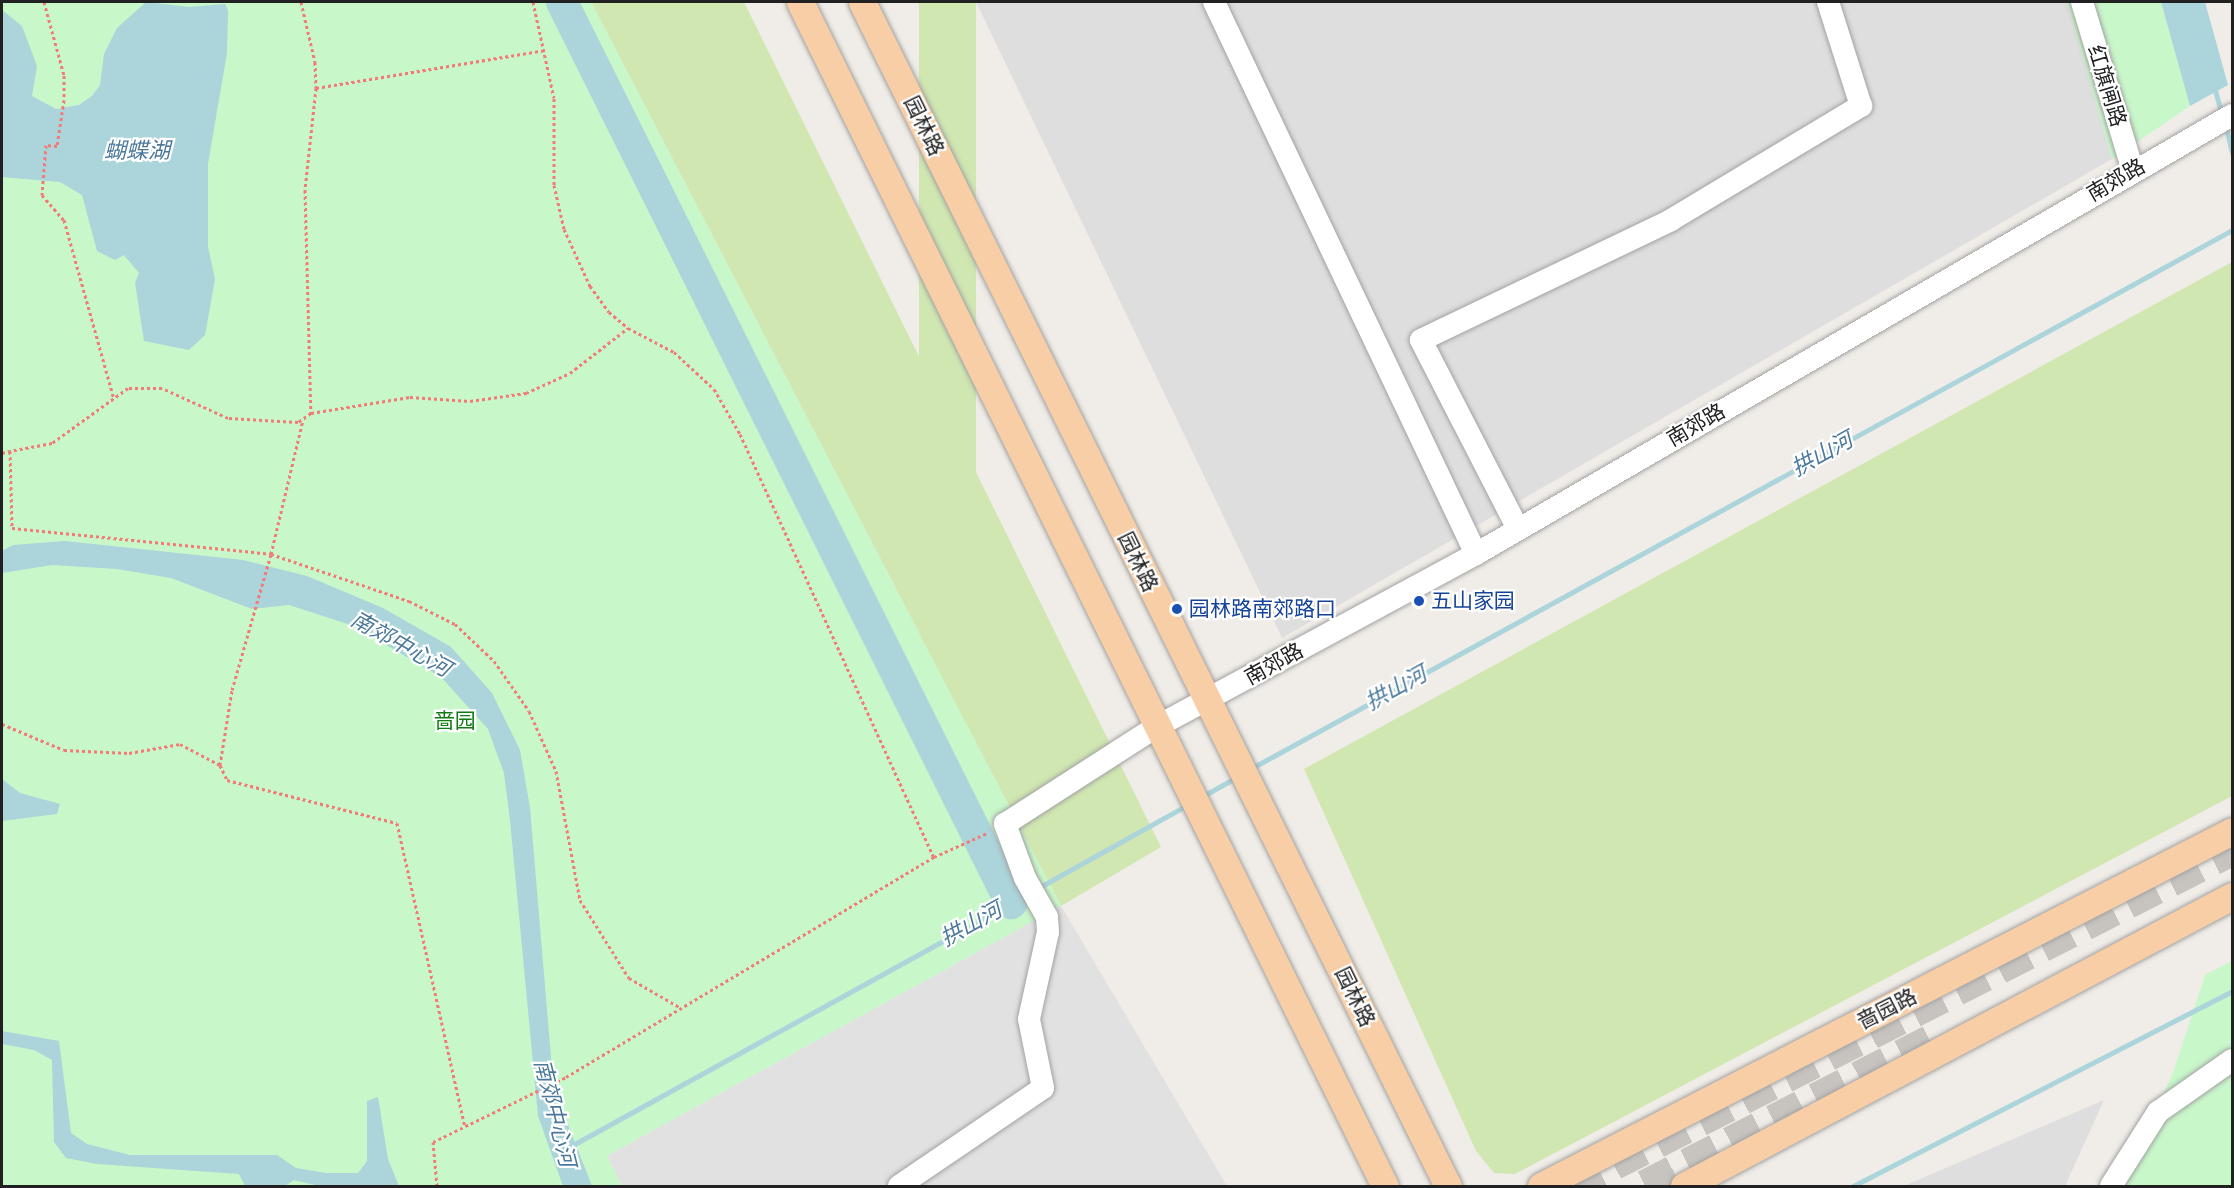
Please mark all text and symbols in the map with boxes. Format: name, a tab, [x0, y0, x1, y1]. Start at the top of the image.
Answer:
street label: 红旗闸路	[2083, 42, 2131, 130]
street label: 园林路	[899, 92, 949, 160]
water label: 蝴蝶湖	[104, 138, 170, 164]
street label: 南郊路	[2082, 153, 2150, 207]
street label: 南郊路	[1662, 398, 1730, 452]
water label: 拱山河	[1787, 426, 1857, 482]
street label: 园林路	[1113, 528, 1163, 596]
place label: 五山家园	[1431, 588, 1515, 614]
marker: 五山家园	[1412, 594, 1426, 608]
place label: 园林路南郊路口	[1189, 596, 1336, 622]
marker: 园林路南郊路口	[1170, 602, 1184, 616]
water label: 南郊中心河	[346, 606, 456, 682]
street label: 南郊路	[1240, 638, 1308, 690]
water label: 拱山河	[1361, 660, 1431, 716]
park label: 啬园	[434, 708, 476, 734]
water label: 拱山河	[936, 896, 1006, 952]
street label: 园林路	[1330, 963, 1380, 1031]
street label: 啬园路	[1853, 983, 1921, 1035]
water label: 南郊中心河	[529, 1056, 581, 1170]

